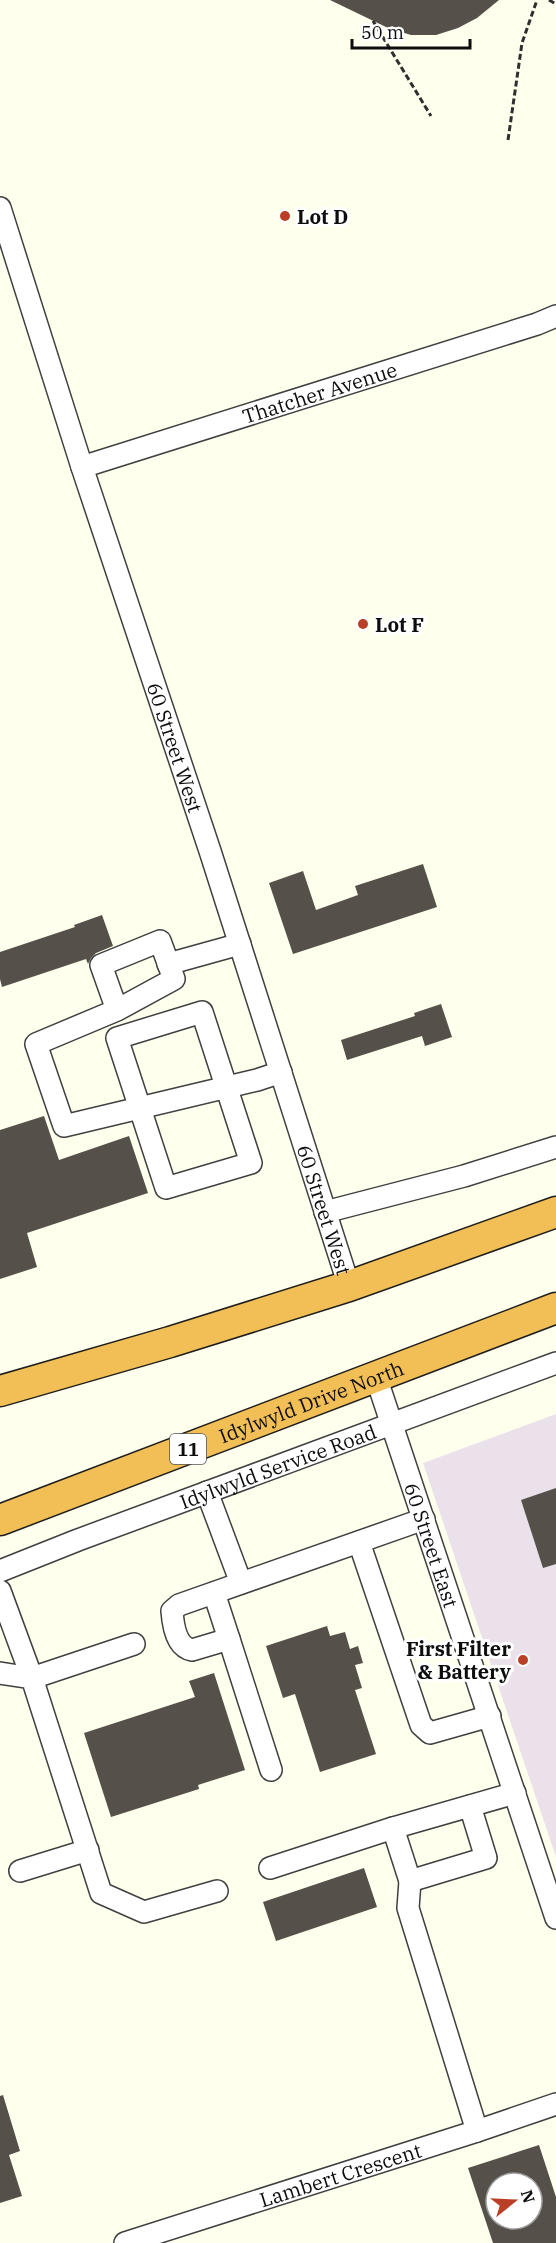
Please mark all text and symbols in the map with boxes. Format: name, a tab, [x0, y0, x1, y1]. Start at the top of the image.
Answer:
scale bar	[352, 12, 470, 50]
text: 50 m	[361, 21, 404, 44]
place label: Lot D	[297, 203, 348, 230]
marker: Lot D	[278, 209, 292, 223]
street label: Thatcher Avenue	[239, 355, 400, 429]
place label: Lot F	[375, 611, 424, 638]
marker: Lot F	[356, 617, 370, 631]
street label: 60 Street West	[141, 679, 210, 816]
street label: 60 Street West	[291, 1141, 358, 1278]
street label: Idylwyld Drive North	[215, 1354, 407, 1449]
street label: Idylwyld Service Road	[176, 1417, 380, 1515]
road number: 11	[170, 1434, 206, 1464]
street label: 60 Street East	[399, 1479, 465, 1611]
place label: First Filter & Battery	[406, 1635, 512, 1685]
marker: First Filter & Battery	[516, 1653, 530, 1667]
street label: Lambert Crescent	[256, 2136, 425, 2213]
north arrow	[484, 2171, 544, 2231]
text: N	[517, 2187, 540, 2205]

